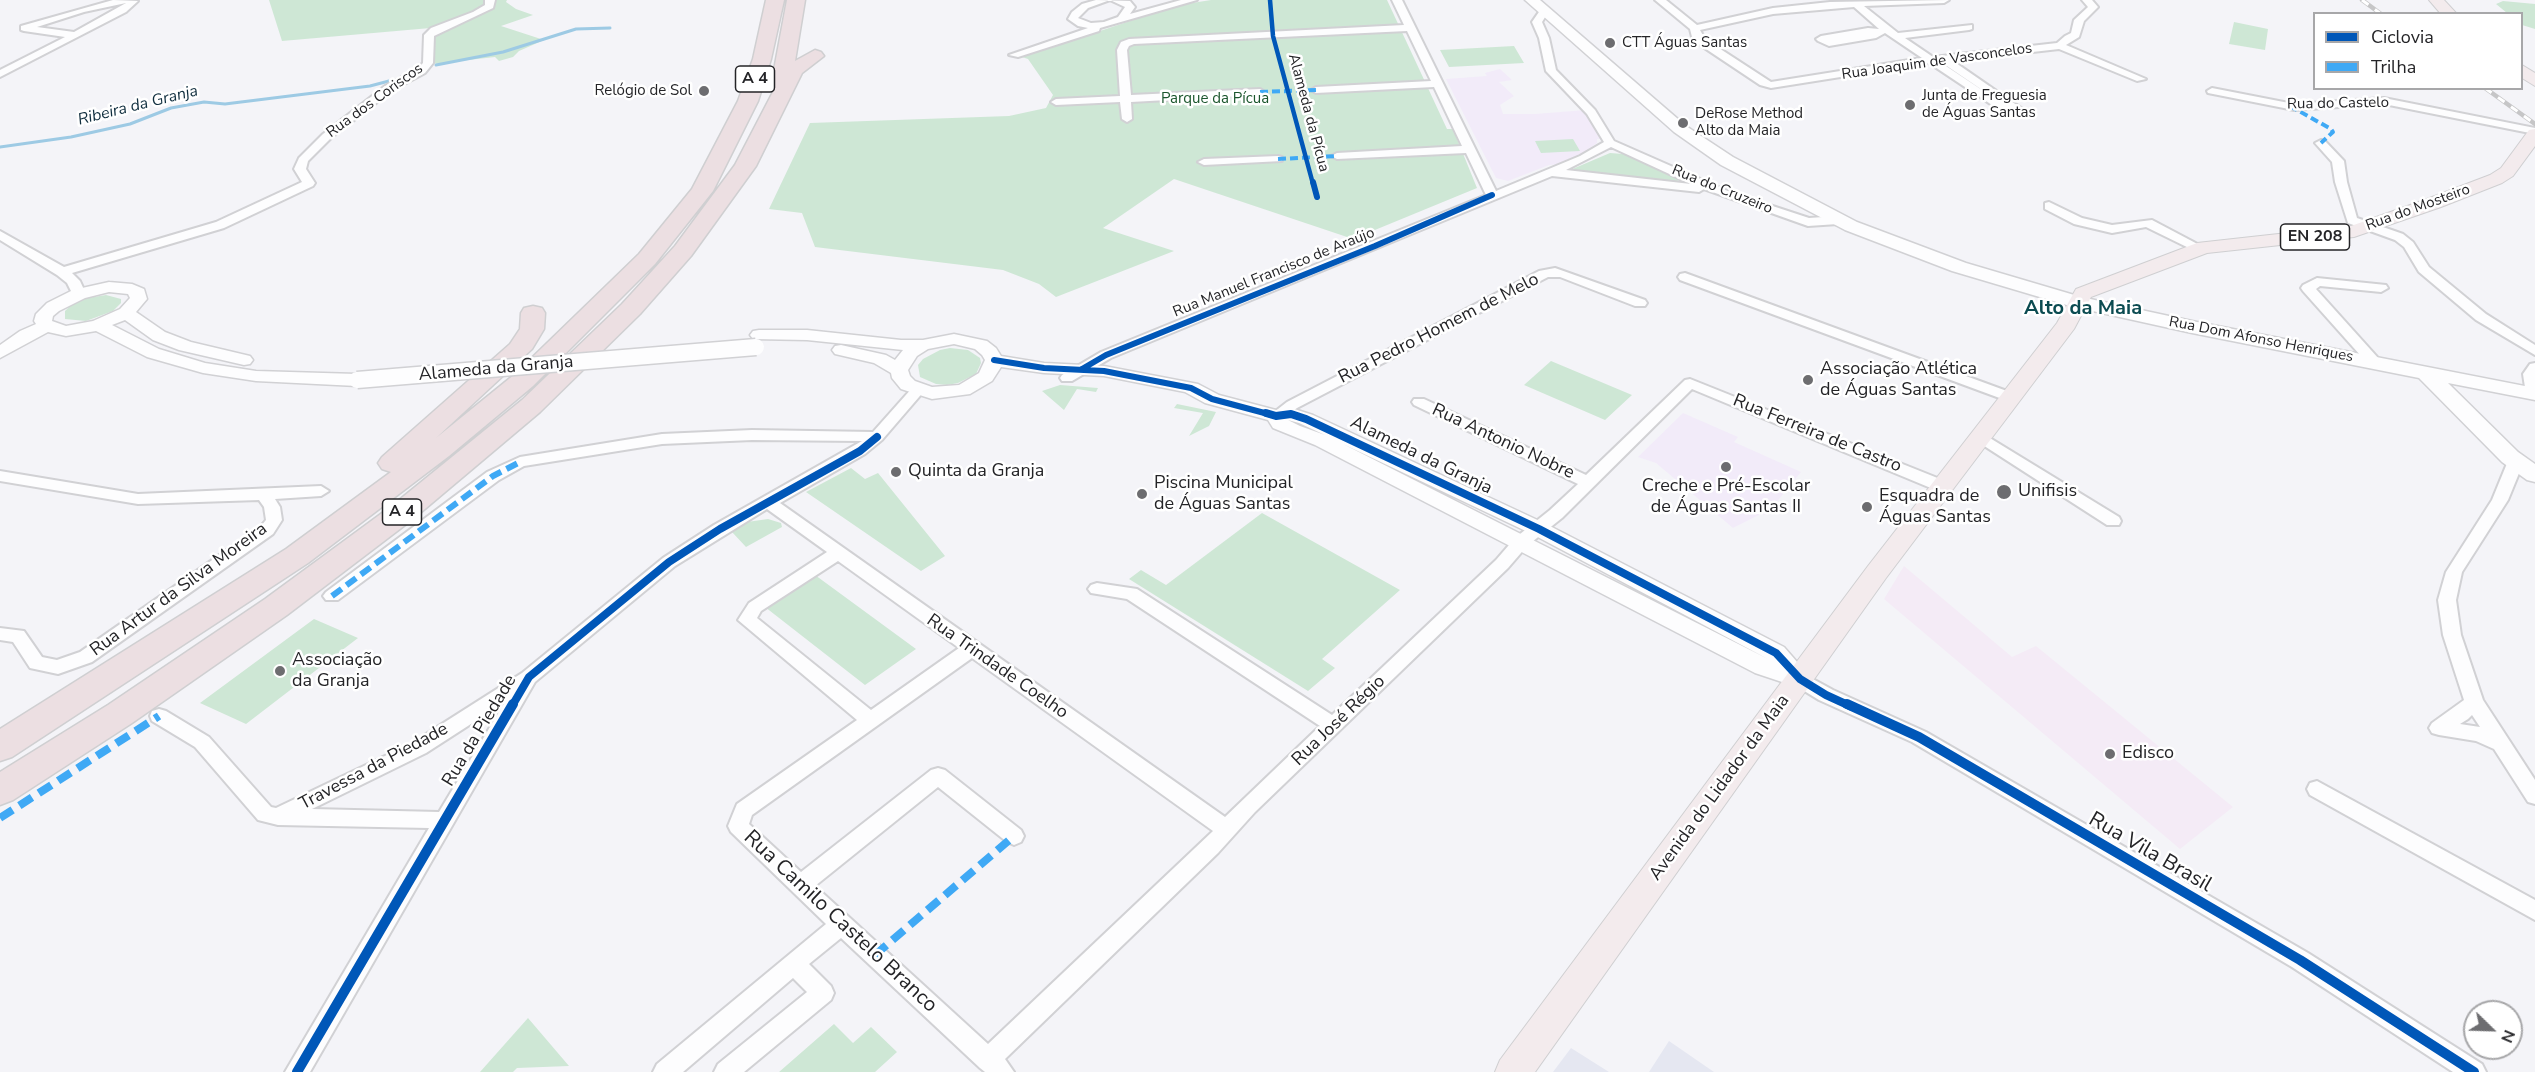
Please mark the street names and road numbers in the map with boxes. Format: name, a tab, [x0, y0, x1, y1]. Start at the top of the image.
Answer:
street label: Rua Joaquim de Vasconcelos	[1841, 40, 2033, 84]
street label: Alameda da Pícua	[1284, 52, 1332, 174]
street label: Rua dos Coriscos	[323, 60, 427, 142]
road number: A 4	[736, 66, 774, 92]
street label: Rua do Castelo	[2287, 94, 2389, 114]
street label: Rua do Cruzeiro	[1669, 162, 1775, 218]
street label: Rua do Mosteiro	[2363, 181, 2473, 235]
street label: Rua Manuel Francisco de Araújo	[1171, 224, 1377, 322]
road number: EN 208	[2280, 224, 2350, 250]
street label: Rua Pedro Homem de Melo	[1335, 269, 1543, 389]
street label: Rua Dom Afonso Henriques	[2167, 313, 2355, 367]
street label: Alameda da Granja	[418, 351, 574, 387]
street label: Rua Ferreira de Castro	[1730, 390, 1904, 478]
street label: Rua Antonio Nobre	[1428, 400, 1578, 484]
street label: Alameda da Granja	[1346, 412, 1496, 500]
road number: A 4	[382, 499, 422, 525]
street label: Rua Artur da Silva Moreira	[86, 519, 272, 661]
street label: Rua Trindade Coelho	[922, 610, 1072, 724]
street label: Rua da Piedade	[438, 671, 522, 791]
street label: Rua José Régio	[1288, 671, 1390, 771]
street label: Avenida do Lidador da Maia	[1645, 691, 1795, 885]
street label: Travessa da Piedade	[296, 719, 452, 815]
street label: Rua Vila Brasil	[2084, 807, 2216, 899]
street label: Rua Camilo Castelo Branco	[738, 826, 942, 1018]

